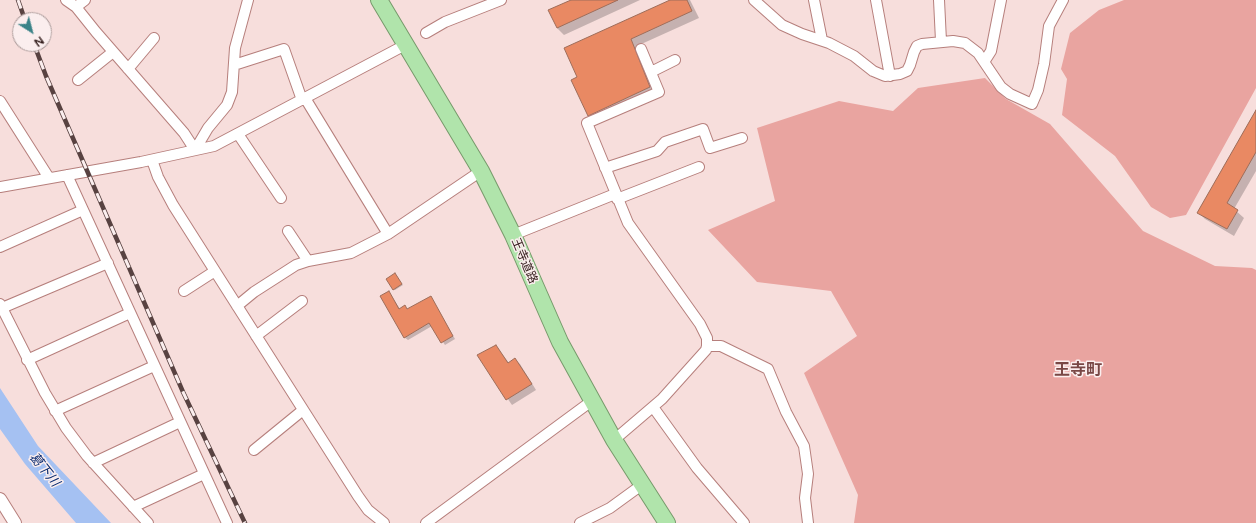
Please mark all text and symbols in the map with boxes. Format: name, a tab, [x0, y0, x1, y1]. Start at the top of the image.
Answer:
north arrow	[12, 12, 52, 52]
text: N	[31, 33, 46, 49]
street label: 王寺道路	[508, 236, 540, 286]
district label: 王寺町	[1054, 361, 1102, 381]
water label: 葛下川	[26, 450, 62, 490]

